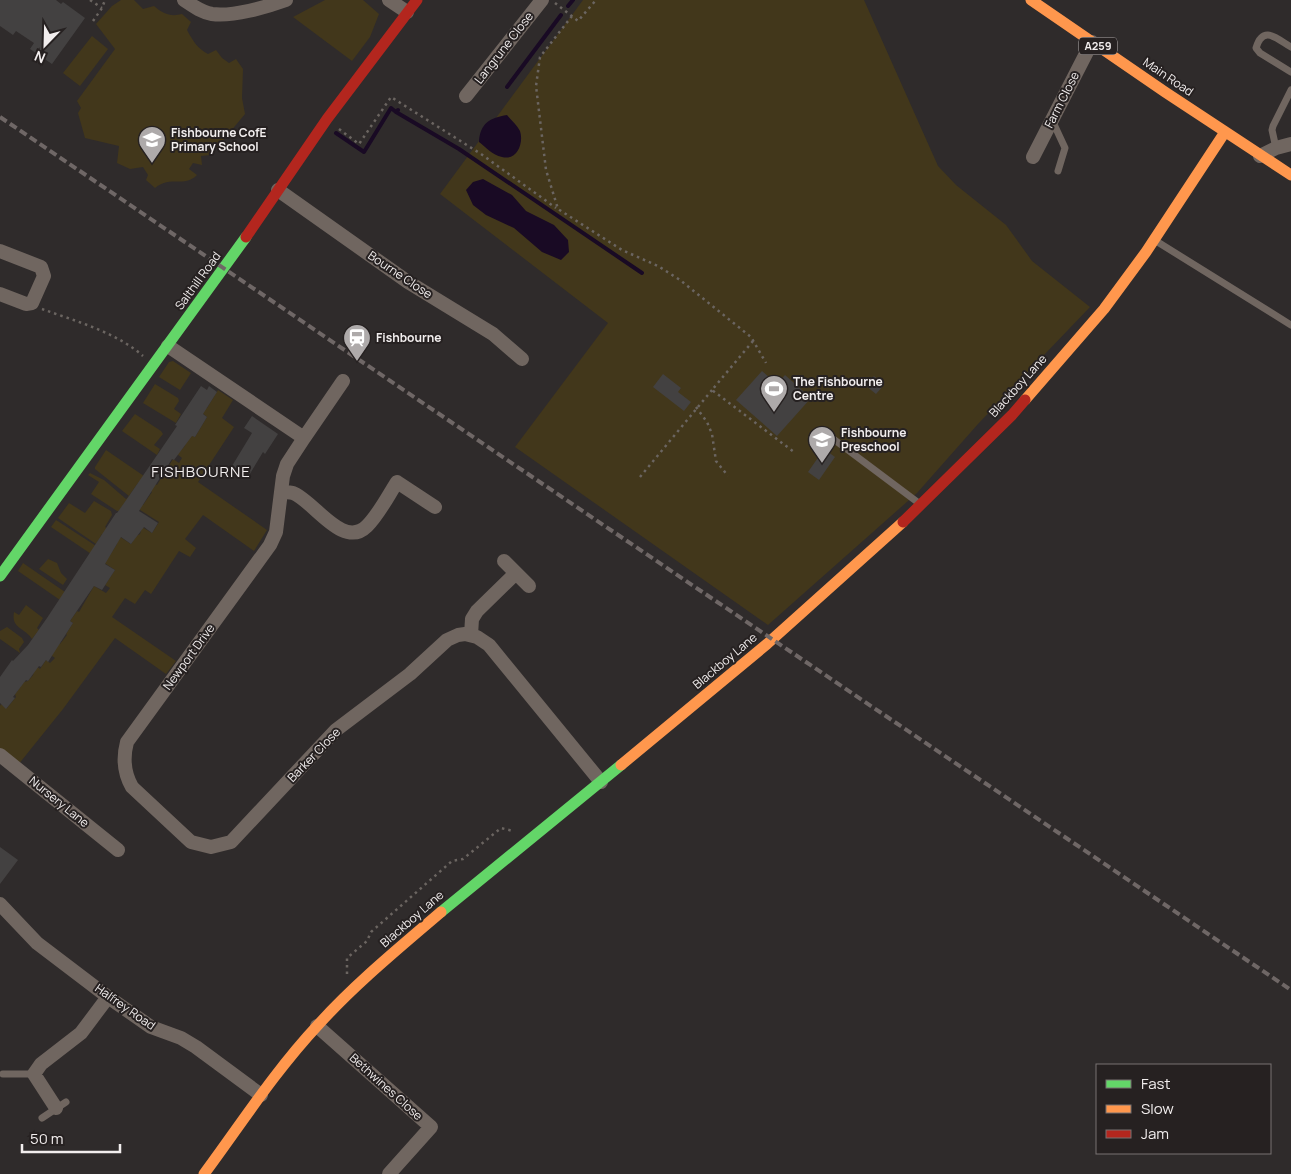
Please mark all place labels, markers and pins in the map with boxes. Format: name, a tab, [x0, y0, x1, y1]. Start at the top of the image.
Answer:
place label: Fishbourne CofE Primary School	[171, 124, 267, 155]
school or university icon: Fishbourne CofE Primary School	[137, 125, 167, 164]
station icon: Fishbourne	[342, 323, 372, 362]
place label: Fishbourne	[376, 329, 441, 346]
place label: The Fishbourne Centre	[793, 373, 883, 404]
sports icon: The Fishbourne Centre	[759, 374, 789, 413]
place label: Fishbourne Preschool	[841, 424, 906, 455]
school or university icon: Fishbourne Preschool	[807, 425, 837, 464]

